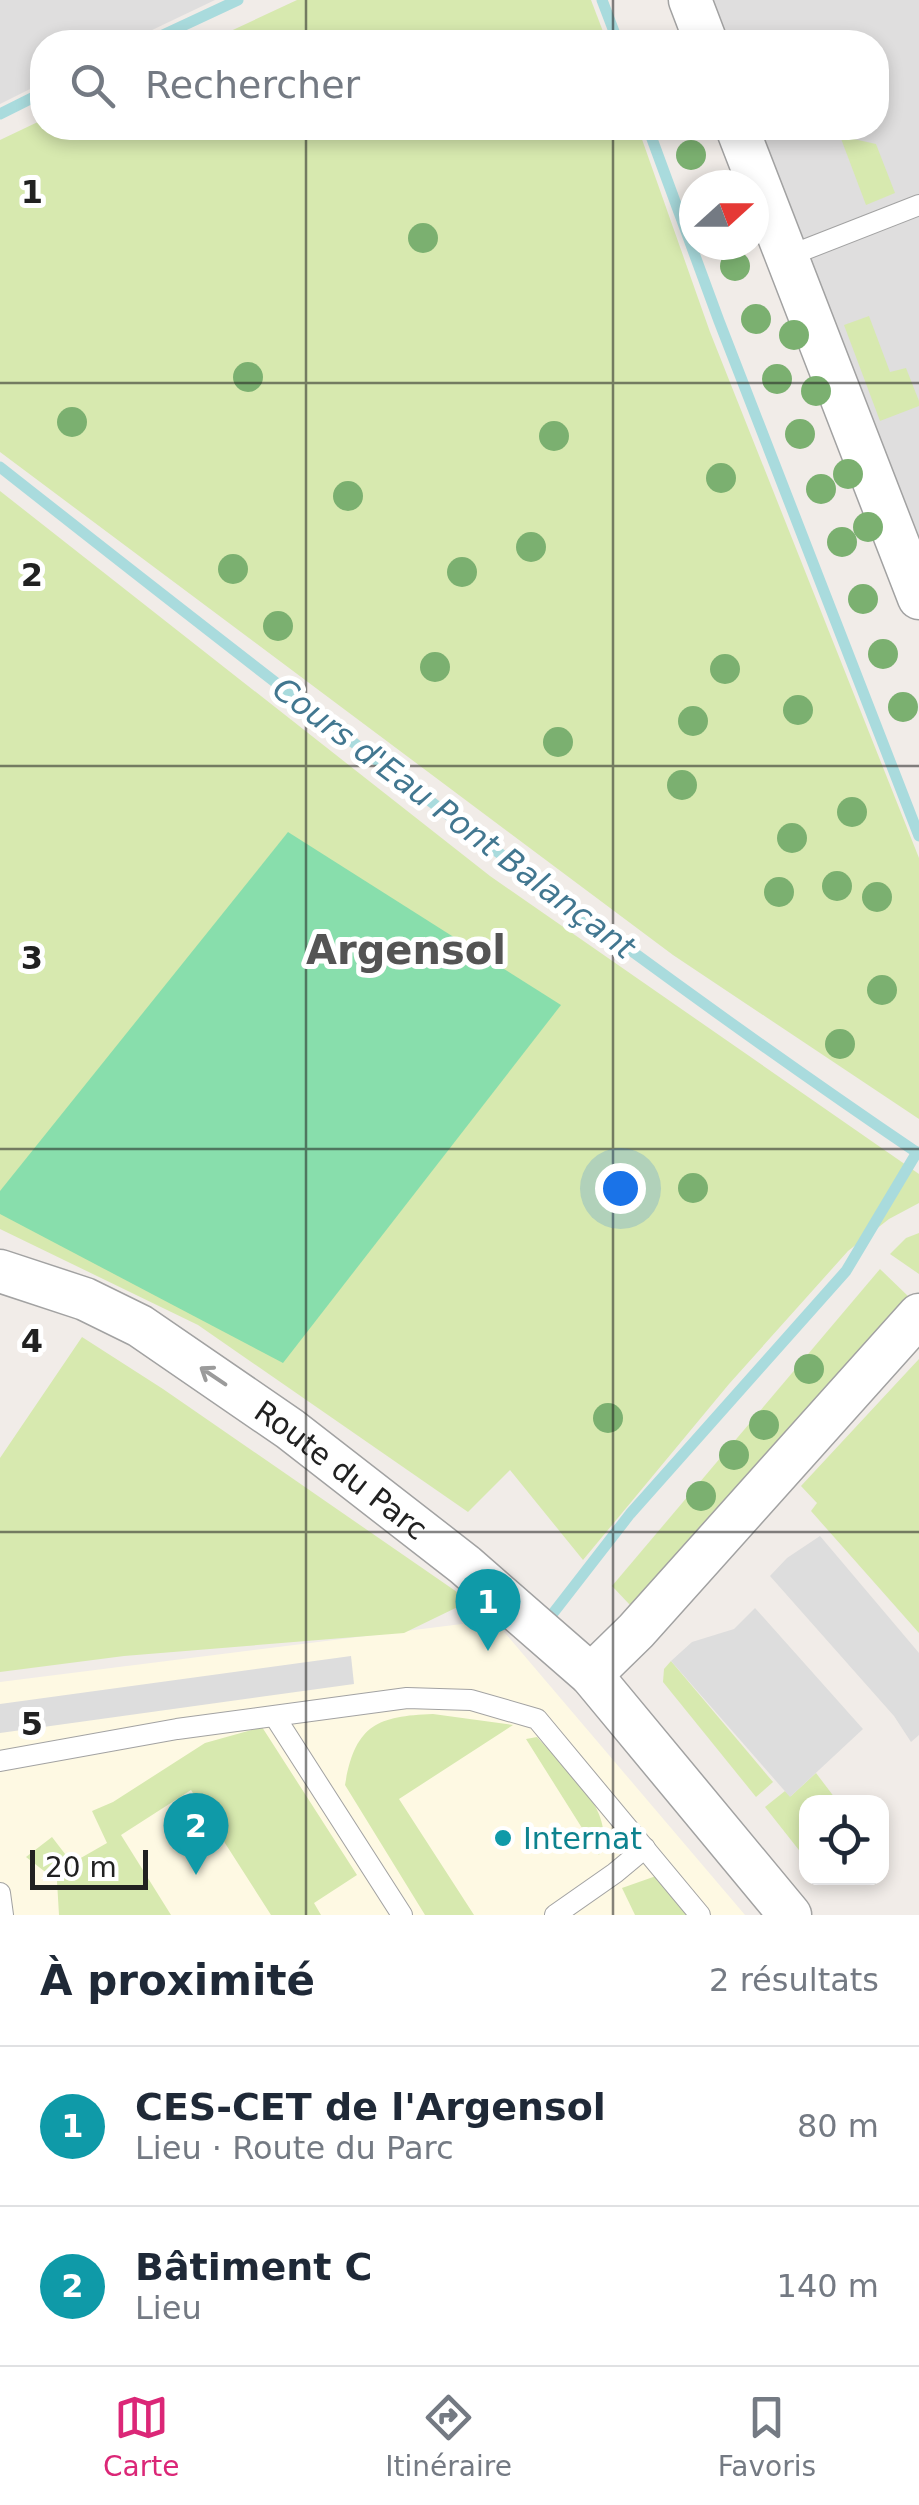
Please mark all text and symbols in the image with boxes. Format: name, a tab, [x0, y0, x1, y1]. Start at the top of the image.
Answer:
search box	[30, 30, 889, 140]
icon: search	[65, 58, 120, 113]
text: Rechercher	[145, 63, 360, 107]
north arrow	[679, 170, 769, 260]
text: 1	[21, 173, 43, 211]
text: 2	[21, 556, 43, 594]
water label: Cours d'Eau Pont Balançant	[265, 669, 644, 968]
district label: Argensol	[306, 927, 506, 973]
text: 3	[21, 939, 43, 977]
your location	[595, 1163, 646, 1214]
text: 4	[21, 1322, 43, 1360]
one-way arrow	[200, 1366, 228, 1387]
street label: Route du Parc	[248, 1393, 434, 1547]
pin: 1	[456, 1568, 520, 1651]
text: 5	[21, 1705, 43, 1743]
pin: 2	[164, 1792, 228, 1875]
map controls	[799, 1795, 889, 1885]
button: locate	[799, 1795, 889, 1885]
place label: Internat	[523, 1821, 642, 1856]
marker: Internat	[492, 1827, 514, 1849]
scale bar	[30, 1845, 148, 1890]
text: 20 m	[45, 1851, 117, 1884]
text: À proximité	[40, 1956, 315, 2005]
text: 2 résultats	[709, 1961, 879, 1999]
text: CES-CET de l'Argensol	[135, 2085, 606, 2129]
text: 1	[61, 2107, 84, 2145]
text: 80 m	[797, 2107, 879, 2145]
text: Lieu · Route du Parc	[135, 2129, 454, 2167]
text: Bâtiment C	[135, 2245, 373, 2289]
text: 2	[61, 2267, 84, 2305]
text: 140 m	[777, 2267, 879, 2305]
text: Lieu	[135, 2289, 202, 2327]
tab: Carte	[103, 2390, 179, 2483]
tab: Itinéraire	[385, 2390, 512, 2483]
tab: Favoris	[718, 2390, 816, 2483]

